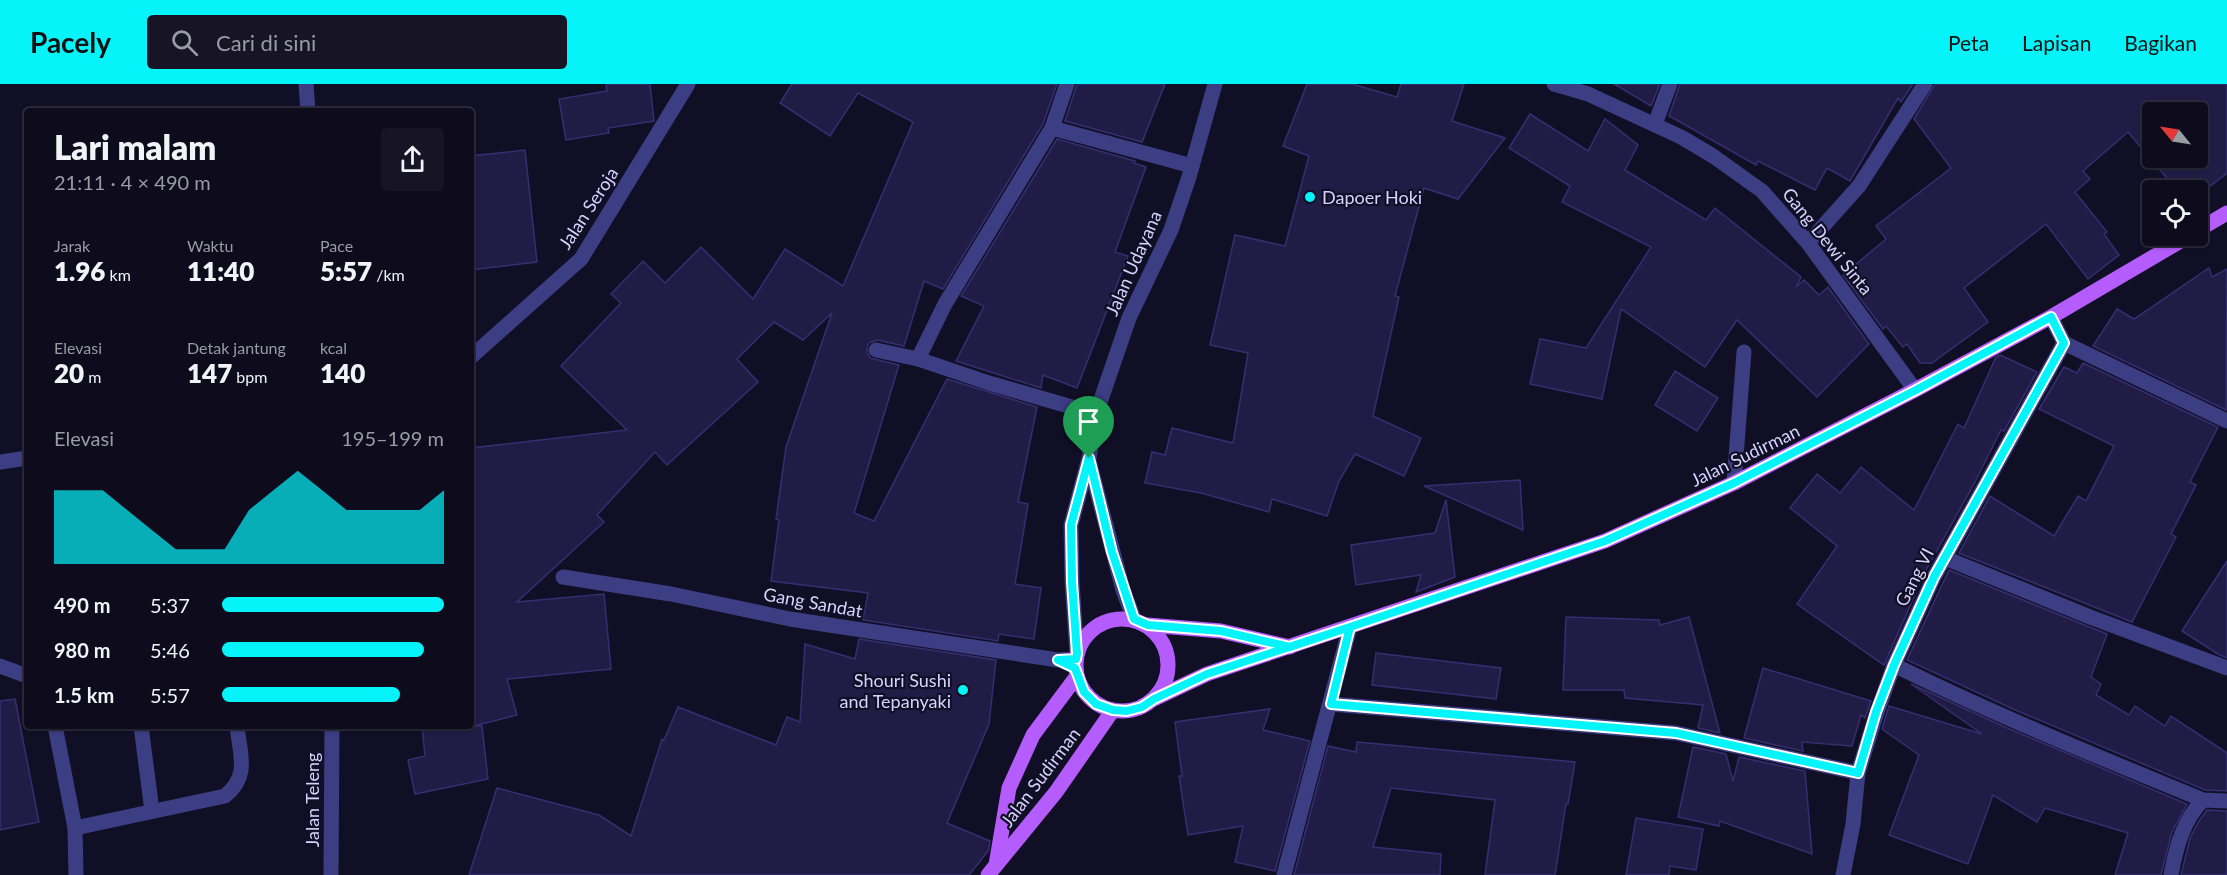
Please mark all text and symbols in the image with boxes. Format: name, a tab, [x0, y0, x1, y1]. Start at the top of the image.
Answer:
search box	[147, 15, 567, 69]
text: Pacely	[30, 25, 111, 59]
icon: search	[168, 26, 201, 59]
text: Cari di sini	[216, 29, 316, 56]
text: Peta	[1948, 30, 1989, 55]
text: Lapisan	[2022, 30, 2091, 55]
text: Bagikan	[2124, 30, 2197, 55]
north arrow	[2142, 102, 2208, 168]
map controls	[2142, 102, 2208, 246]
text: Lari malam	[54, 127, 216, 167]
button: share	[381, 128, 444, 191]
street label: Jalan Seroja	[553, 163, 623, 253]
text: 21:11 · 4 × 490 m	[54, 170, 211, 194]
button: locate	[2142, 180, 2208, 246]
street label: Gang Dewi Sinta	[1778, 183, 1878, 299]
place label: Dapoer Hoki	[1322, 186, 1422, 208]
marker: Dapoer Hoki	[1303, 190, 1317, 204]
street label: Jalan Udayana	[1100, 207, 1166, 319]
text: Jarak	[54, 236, 90, 255]
text: Waktu	[187, 236, 233, 255]
text: Pace	[320, 236, 353, 255]
text: 1.96	[54, 255, 105, 287]
text: 11:40	[187, 255, 254, 287]
text: 5:57	[320, 255, 372, 287]
text: km	[105, 265, 131, 284]
text: /km	[372, 265, 405, 284]
text: Elevasi	[54, 338, 102, 357]
text: Detak jantung	[187, 338, 286, 357]
text: kcal	[320, 338, 347, 357]
text: 20	[54, 357, 84, 389]
text: 147	[187, 357, 232, 389]
text: 140	[320, 357, 365, 389]
text: m	[84, 367, 101, 386]
text: bpm	[232, 367, 267, 386]
pin	[1063, 396, 1114, 458]
icon: arrive	[1072, 405, 1105, 438]
street label: Jalan Sudirman	[1687, 419, 1803, 491]
text: Elevasi	[54, 426, 114, 450]
text: 195–199 m	[341, 426, 444, 450]
street label: Gang VI	[1890, 544, 1938, 610]
street label: Gang Sandat	[762, 582, 865, 622]
text: 490 m	[54, 593, 110, 617]
text: 5:37	[150, 593, 190, 617]
text: 980 m	[54, 638, 110, 662]
text: 5:46	[150, 638, 190, 662]
place label: Shouri Sushi and Tepanyaki	[840, 669, 951, 712]
text: 1.5 km	[54, 683, 114, 707]
text: 5:57	[150, 683, 190, 707]
marker: Shouri Sushi and Tepanyaki	[956, 683, 970, 697]
street label: Jalan Sudirman	[996, 723, 1084, 831]
street label: Jalan Teleng	[301, 753, 323, 847]

